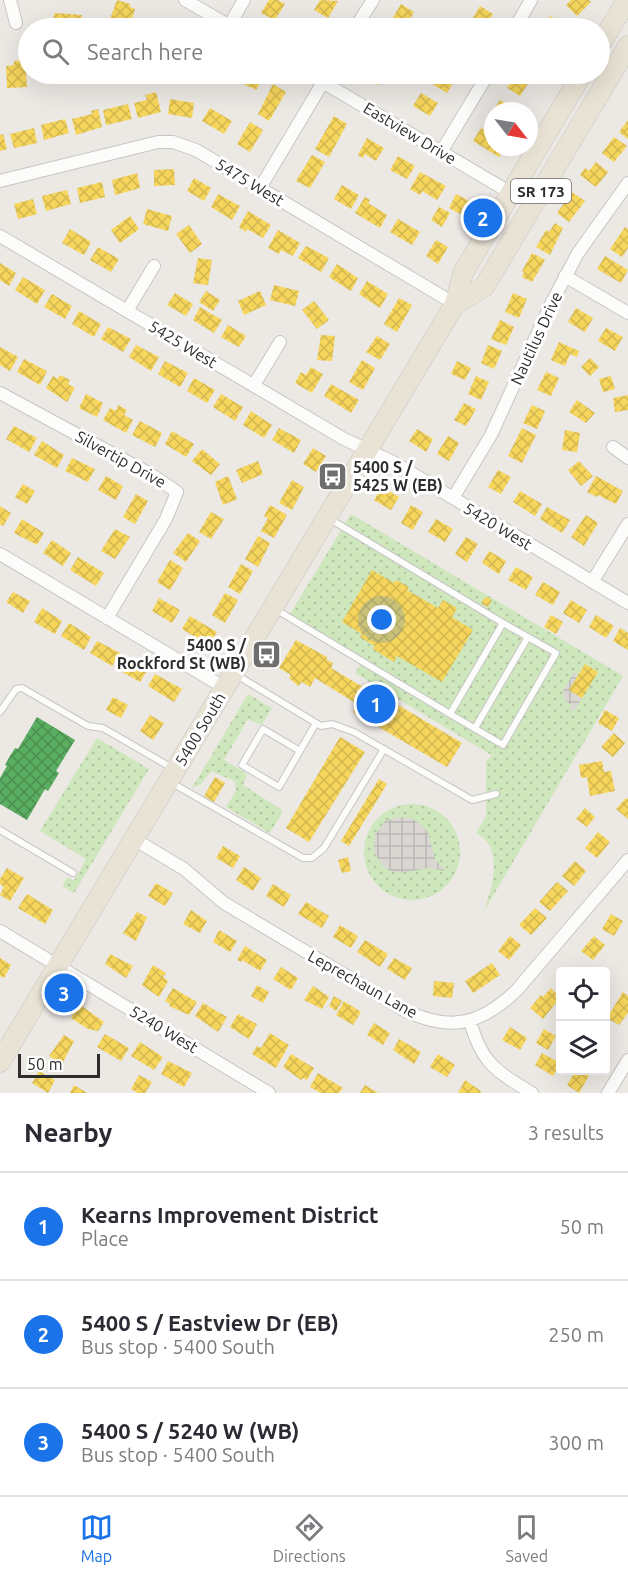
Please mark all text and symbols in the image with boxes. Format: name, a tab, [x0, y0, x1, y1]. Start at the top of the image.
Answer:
search box	[18, 18, 610, 84]
icon: search	[39, 35, 72, 68]
text: Search here	[87, 39, 203, 64]
street label: Eastview Drive	[360, 98, 460, 168]
north arrow	[484, 102, 538, 156]
street label: 5475 West	[213, 155, 288, 210]
road number: SR 173	[511, 179, 571, 203]
pin: 2	[464, 196, 502, 240]
street label: Nautilus Drive	[507, 289, 565, 387]
street label: 5425 West	[146, 317, 221, 372]
street label: Silvertip Drive	[73, 427, 169, 491]
place label: 5400 S / 5425 W (EB)	[353, 458, 443, 495]
bus stop icon: 5400 S / 5425 W (EB)	[316, 460, 348, 492]
street label: 5420 West	[461, 499, 536, 554]
your location	[367, 605, 396, 634]
place label: 5400 S / Rockford St (WB)	[117, 636, 247, 673]
bus stop icon: 5400 S / Rockford St (WB)	[251, 638, 283, 670]
pin: 1	[356, 682, 395, 726]
street label: 5400 South	[171, 689, 229, 769]
street label: Leprechaun Lane	[305, 946, 421, 1022]
map controls	[556, 967, 610, 1075]
button: locate	[556, 967, 610, 1021]
pin: 3	[44, 970, 84, 1016]
street label: 5240 West	[127, 1002, 202, 1057]
button: layers	[556, 1021, 610, 1075]
scale bar	[18, 1051, 100, 1078]
text: 50 m	[27, 1055, 63, 1073]
text: Nearby	[24, 1118, 112, 1147]
text: 3 results	[528, 1121, 604, 1144]
text: Kearns Improvement District	[81, 1202, 379, 1227]
text: 1	[38, 1215, 49, 1238]
text: 50 m	[560, 1215, 604, 1238]
text: Place	[81, 1227, 129, 1250]
text: 5400 S / Eastview Dr (EB)	[81, 1310, 339, 1335]
text: 2	[38, 1323, 49, 1346]
text: 250 m	[548, 1323, 604, 1346]
text: Bus stop · 5400 South	[81, 1335, 275, 1358]
text: 5400 S / 5240 W (WB)	[81, 1418, 299, 1443]
text: 3	[38, 1431, 49, 1454]
text: 300 m	[548, 1431, 604, 1454]
text: Bus stop · 5400 South	[81, 1443, 275, 1466]
tab: Map	[80, 1511, 113, 1565]
tab: Directions	[273, 1511, 346, 1565]
tab: Saved	[506, 1511, 548, 1565]

